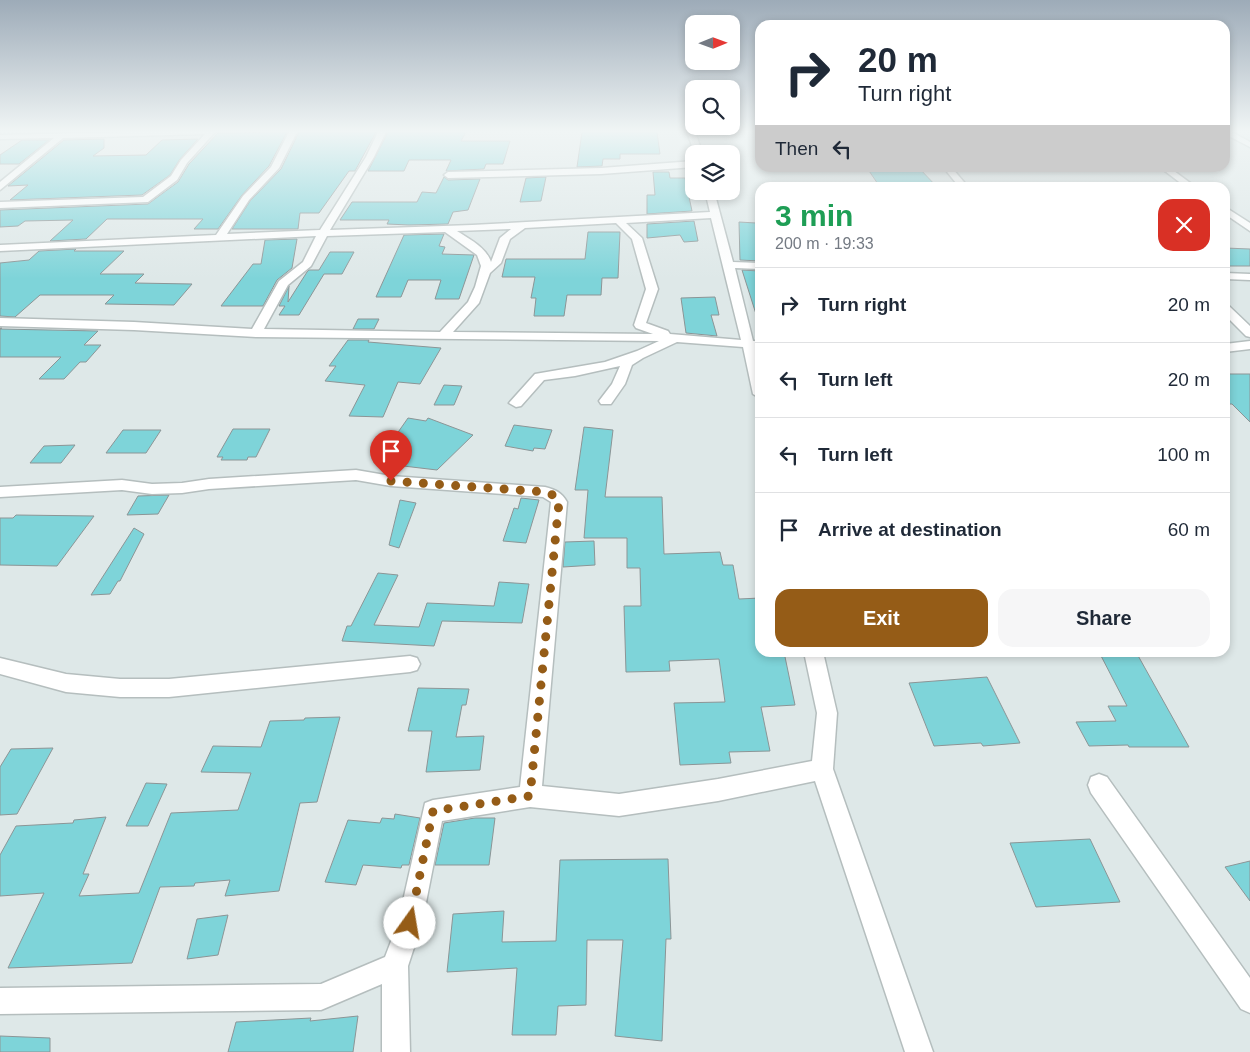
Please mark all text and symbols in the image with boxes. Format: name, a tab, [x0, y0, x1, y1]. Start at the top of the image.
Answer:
north arrow	[685, 15, 740, 70]
map controls	[685, 15, 740, 200]
icon: right	[775, 40, 840, 105]
text: 20 m	[858, 40, 938, 79]
button: search	[685, 80, 740, 135]
text: Turn right	[858, 81, 951, 106]
icon: left	[828, 135, 856, 163]
text: Then	[775, 138, 818, 159]
button: layers	[685, 145, 740, 200]
text: 3 min	[775, 199, 853, 232]
button: close	[1158, 199, 1210, 251]
text: 200 m · 19:33	[775, 235, 874, 252]
icon: right	[775, 291, 803, 319]
text: Turn right	[818, 294, 906, 315]
text: 20 m	[1168, 294, 1210, 315]
icon: left	[775, 366, 803, 394]
text: Turn left	[818, 369, 893, 390]
text: 20 m	[1168, 369, 1210, 390]
pin	[370, 430, 412, 481]
icon: arrive	[377, 437, 405, 465]
icon: left	[775, 441, 803, 469]
text: Turn left	[818, 444, 893, 465]
text: 100 m	[1157, 444, 1210, 465]
icon: arrive	[775, 516, 803, 544]
text: Arrive at destination	[818, 519, 1002, 540]
text: 60 m	[1168, 519, 1210, 540]
button: Exit	[775, 589, 988, 647]
button: Share	[998, 589, 1210, 647]
position arrow	[383, 896, 435, 948]

